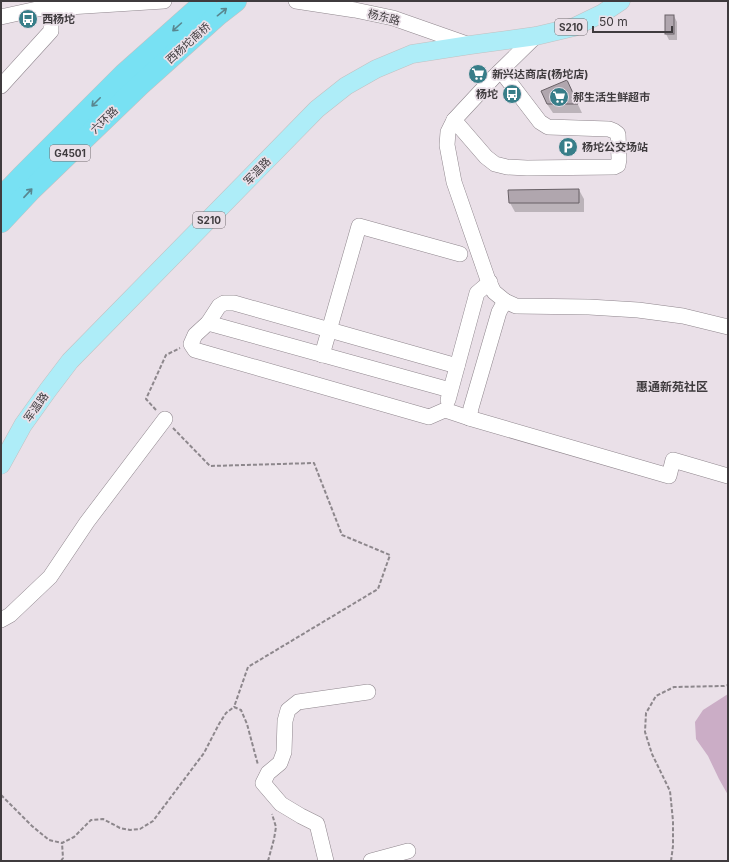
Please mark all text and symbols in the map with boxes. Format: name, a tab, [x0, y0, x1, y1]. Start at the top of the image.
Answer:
street label: 杨东路	[366, 6, 402, 28]
bus stop icon: 西杨坨	[17, 8, 39, 30]
one-way arrow	[216, 8, 227, 17]
scale bar	[593, 8, 672, 34]
place label: 西杨坨	[42, 12, 75, 26]
text: 50 m	[599, 14, 628, 29]
street label: 西杨坨南桥	[163, 19, 213, 67]
road number: S210	[555, 19, 587, 35]
one-way arrow	[172, 22, 182, 31]
supermarket icon: 新兴达商店(杨坨店)	[467, 63, 489, 85]
place label: 新兴达商店(杨坨店)	[492, 67, 588, 81]
bus stop icon: 杨坨	[501, 83, 523, 105]
supermarket icon: 郝生活生鲜超市	[548, 86, 570, 108]
place label: 杨坨	[476, 87, 498, 101]
place label: 郝生活生鲜超市	[573, 90, 650, 104]
one-way arrow	[91, 97, 101, 107]
street label: 六环路	[87, 104, 121, 136]
parking icon: 杨坨公交场站	[557, 136, 579, 158]
place label: 杨坨公交场站	[582, 140, 648, 154]
road number: G4501	[50, 145, 90, 161]
street label: 军温路	[241, 154, 273, 188]
one-way arrow	[23, 188, 32, 199]
road number: S210	[193, 212, 225, 228]
district label: 惠通新苑社区	[636, 379, 708, 394]
street label: 军温路	[21, 389, 51, 425]

